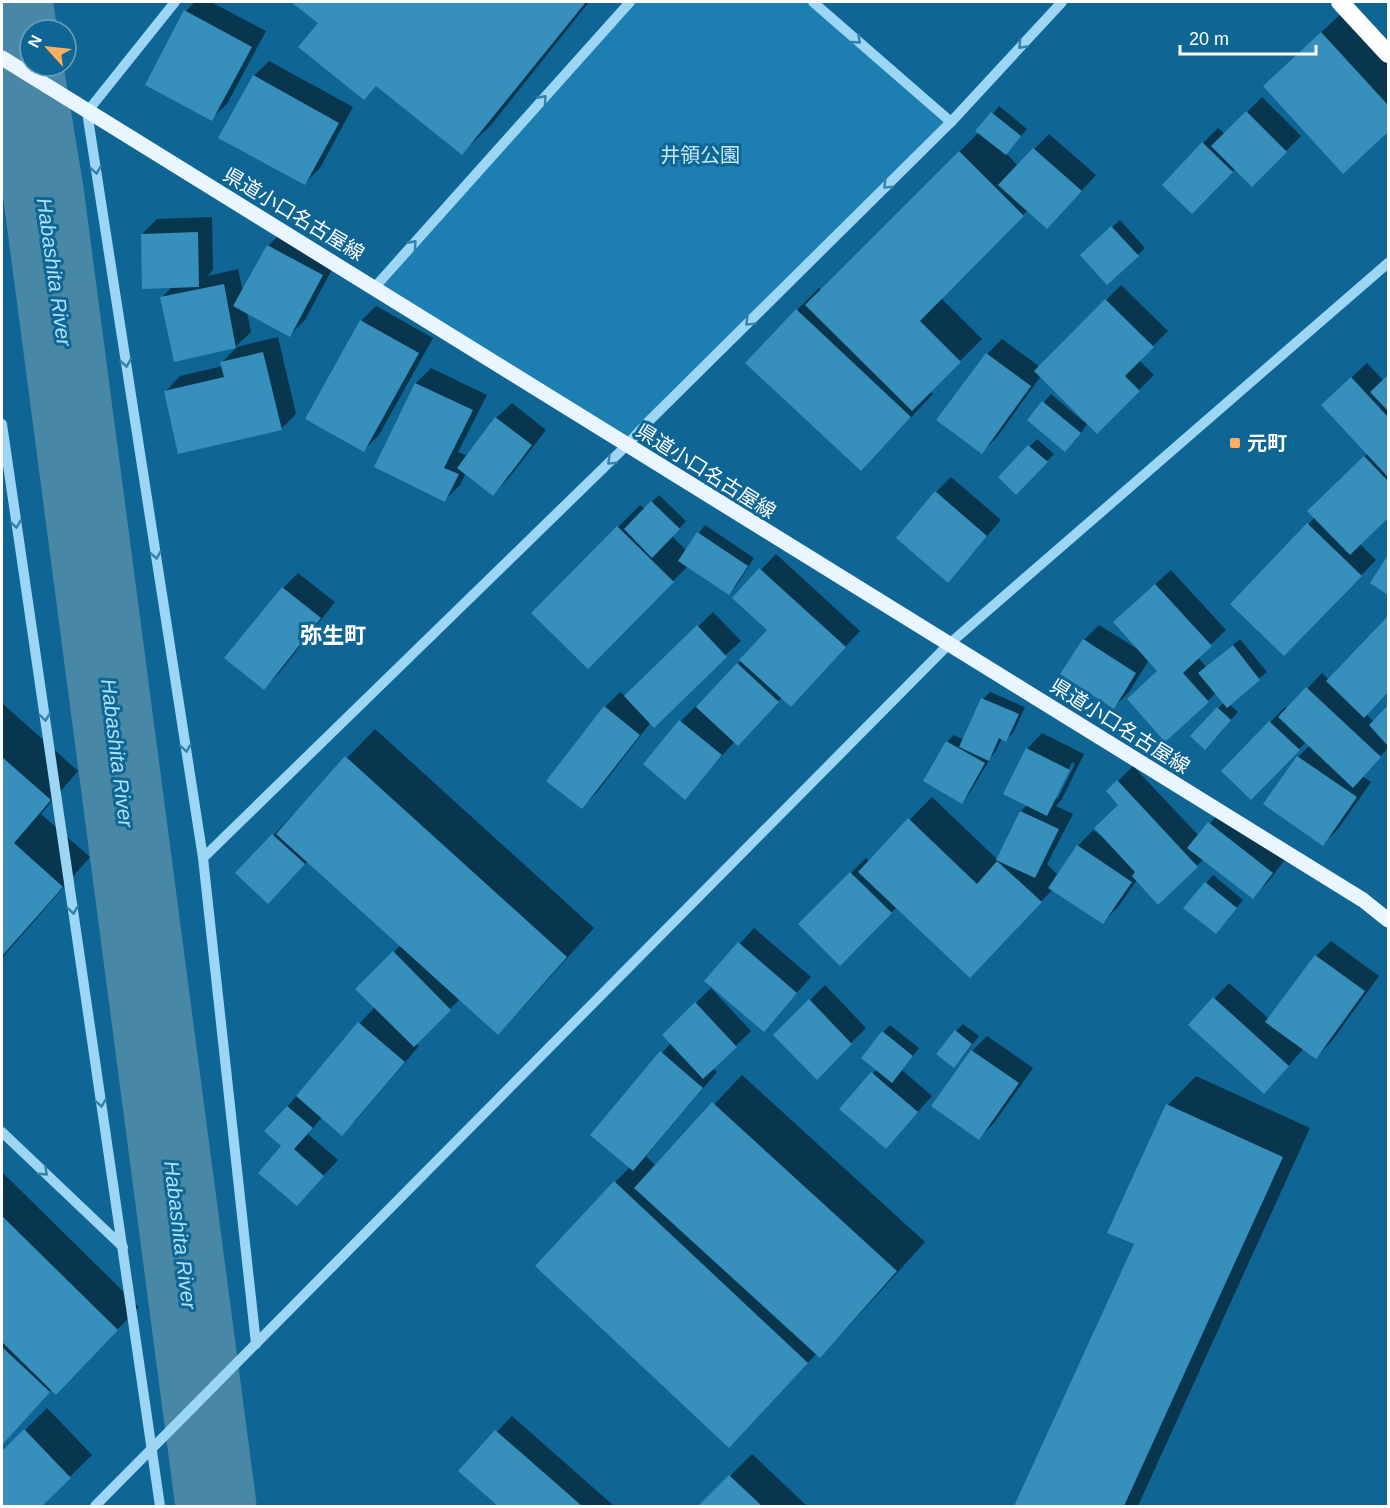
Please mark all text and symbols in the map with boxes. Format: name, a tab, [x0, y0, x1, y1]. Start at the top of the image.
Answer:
north arrow	[18, 18, 78, 78]
scale bar	[1180, 18, 1316, 56]
text: 20 m	[1189, 29, 1229, 49]
text: N	[25, 32, 45, 50]
one-way arrow	[850, 33, 861, 44]
one-way arrow	[1018, 38, 1029, 48]
one-way arrow	[536, 95, 547, 105]
park label: 井領公園	[660, 144, 740, 166]
street label: 県道小口名古屋線	[220, 163, 368, 265]
one-way arrow	[89, 165, 101, 174]
one-way arrow	[884, 178, 895, 189]
water label: Habashita River	[33, 196, 76, 348]
one-way arrow	[406, 240, 417, 251]
one-way arrow	[745, 315, 756, 326]
one-way arrow	[119, 358, 131, 367]
street label: 県道小口名古屋線	[632, 419, 780, 523]
place label: 元町	[1247, 432, 1287, 454]
marker: 元町	[1228, 436, 1242, 450]
one-way arrow	[608, 453, 619, 464]
one-way arrow	[10, 519, 22, 528]
one-way arrow	[149, 551, 161, 560]
district label: 弥生町	[300, 623, 366, 648]
street label: 県道小口名古屋線	[1046, 674, 1194, 778]
water label: Habashita River	[97, 677, 138, 829]
one-way arrow	[38, 712, 50, 721]
one-way arrow	[179, 743, 191, 753]
one-way arrow	[66, 904, 79, 914]
one-way arrow	[95, 1098, 107, 1107]
water label: Habashita River	[160, 1159, 201, 1311]
one-way arrow	[37, 1165, 48, 1176]

